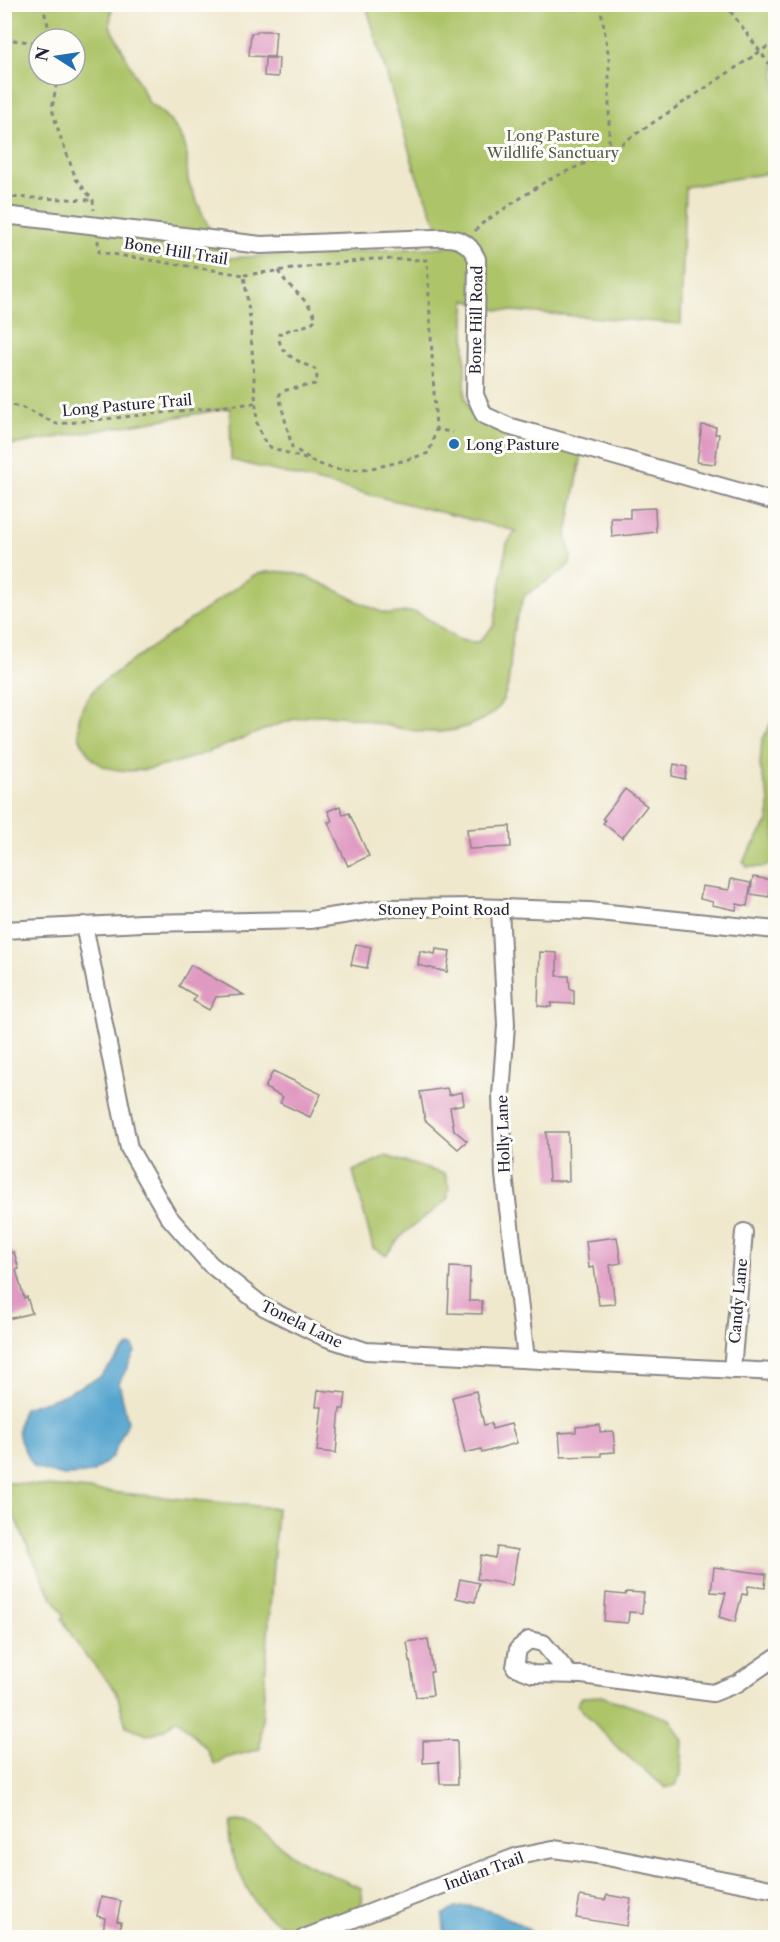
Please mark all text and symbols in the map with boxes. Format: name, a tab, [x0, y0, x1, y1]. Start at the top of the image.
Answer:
north arrow	[27, 27, 87, 87]
text: N	[31, 45, 54, 63]
park label: Long Pasture Wildlife Sanctuary	[486, 126, 620, 162]
street label: Bone Hill Trail	[123, 233, 230, 269]
street label: Bone Hill Road	[466, 265, 486, 375]
street label: Long Pasture Trail	[61, 390, 193, 420]
place label: Long Pasture	[466, 435, 559, 454]
marker: Long Pasture	[447, 437, 461, 451]
street label: Stoney Point Road	[378, 900, 510, 919]
street label: Holly Lane	[492, 1095, 514, 1173]
street label: Candy Lane	[725, 1258, 751, 1344]
street label: Tonela Lane	[258, 1296, 346, 1352]
street label: Indian Trail	[442, 1848, 527, 1894]

